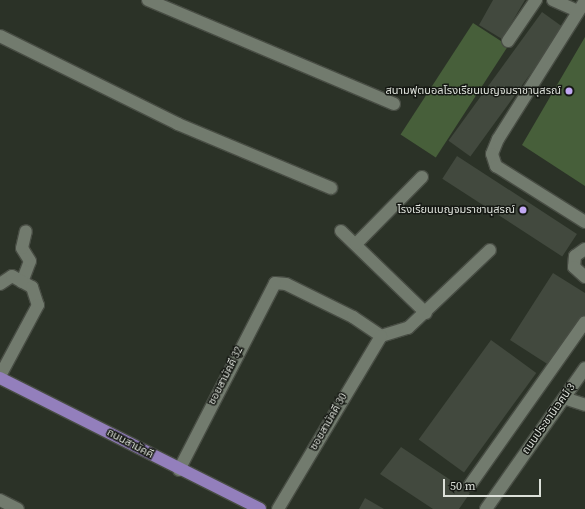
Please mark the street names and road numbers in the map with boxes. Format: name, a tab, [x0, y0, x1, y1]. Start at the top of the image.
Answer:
street label: ซอยสามัคคี 32	[206, 345, 246, 407]
street label: ถนนประชานิเวศน์ 3	[520, 381, 578, 457]
street label: ซอยสามัคคี 30	[307, 391, 351, 453]
street label: ถนนสามัคคี	[104, 426, 156, 462]

